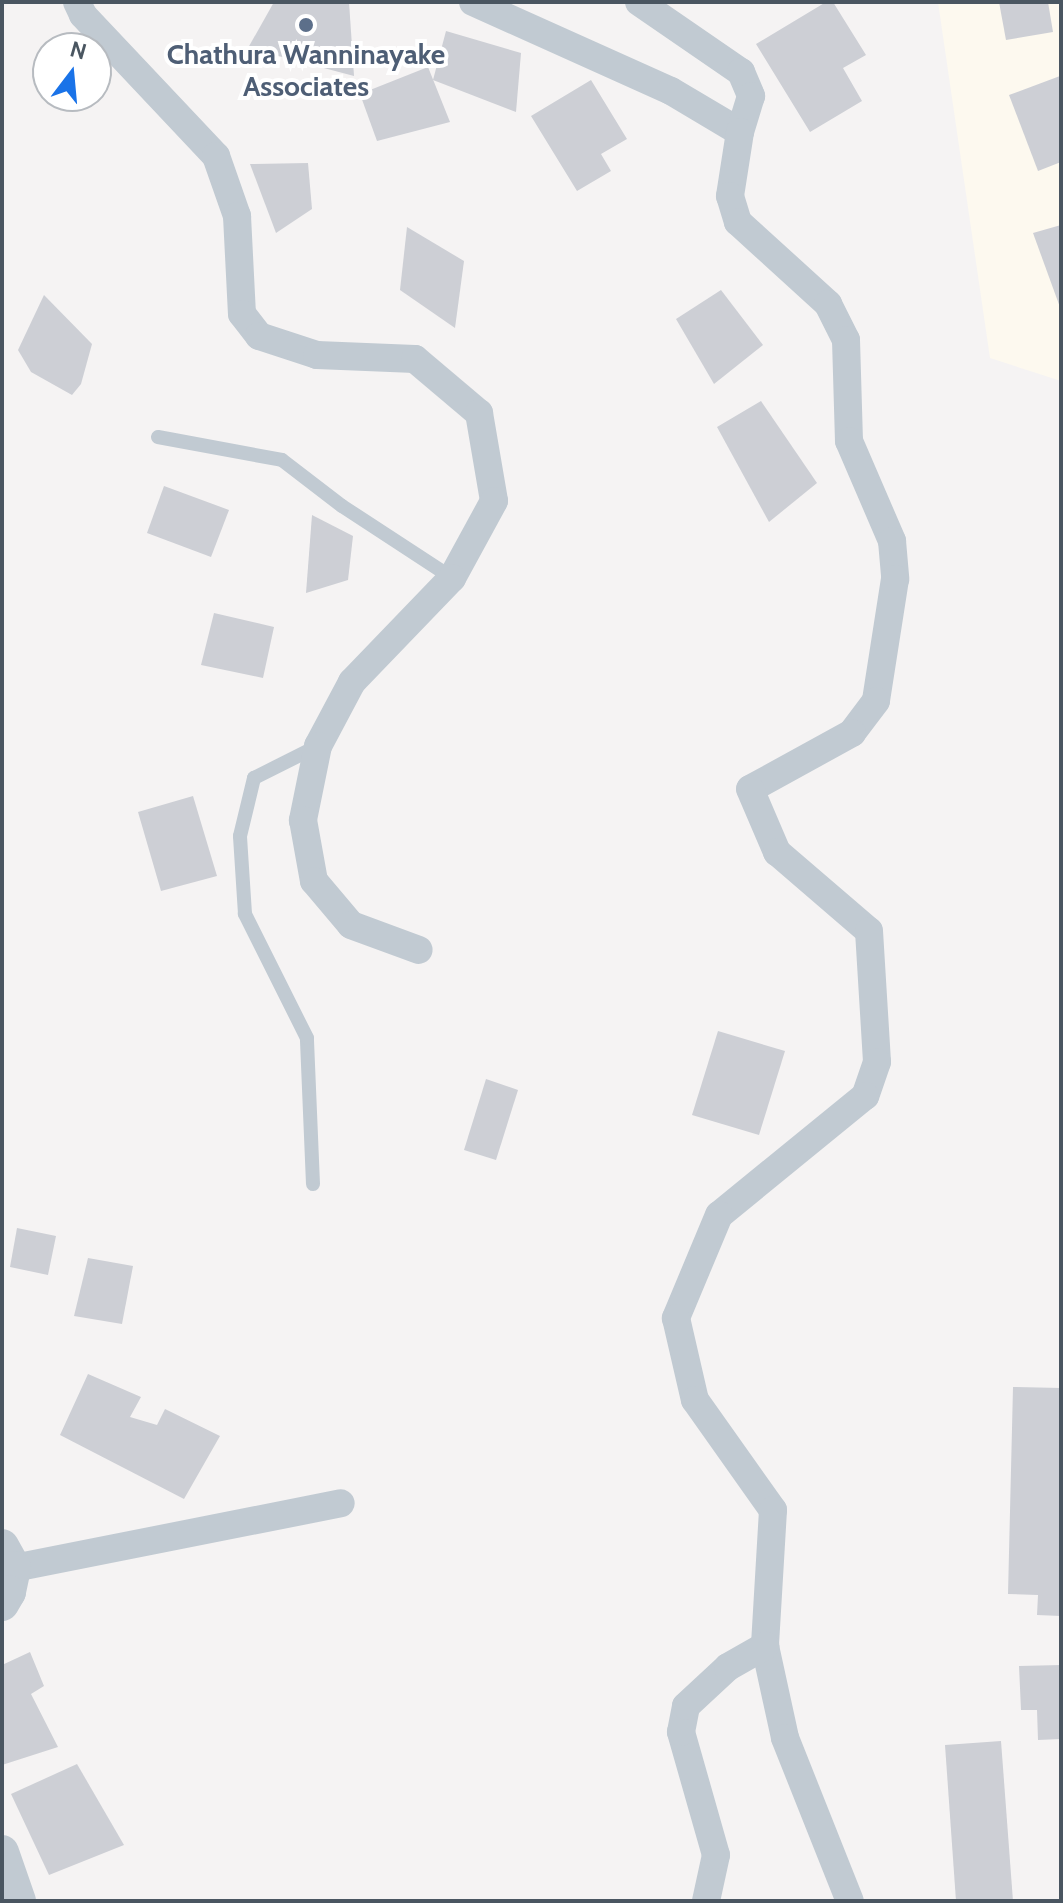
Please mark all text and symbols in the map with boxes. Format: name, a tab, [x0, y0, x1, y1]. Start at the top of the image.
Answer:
marker: Chathura Wanninayake Associates	[297, 16, 315, 34]
north arrow	[32, 32, 112, 112]
text: N	[67, 35, 89, 65]
place label: Chathura Wanninayake Associates	[167, 37, 445, 103]

